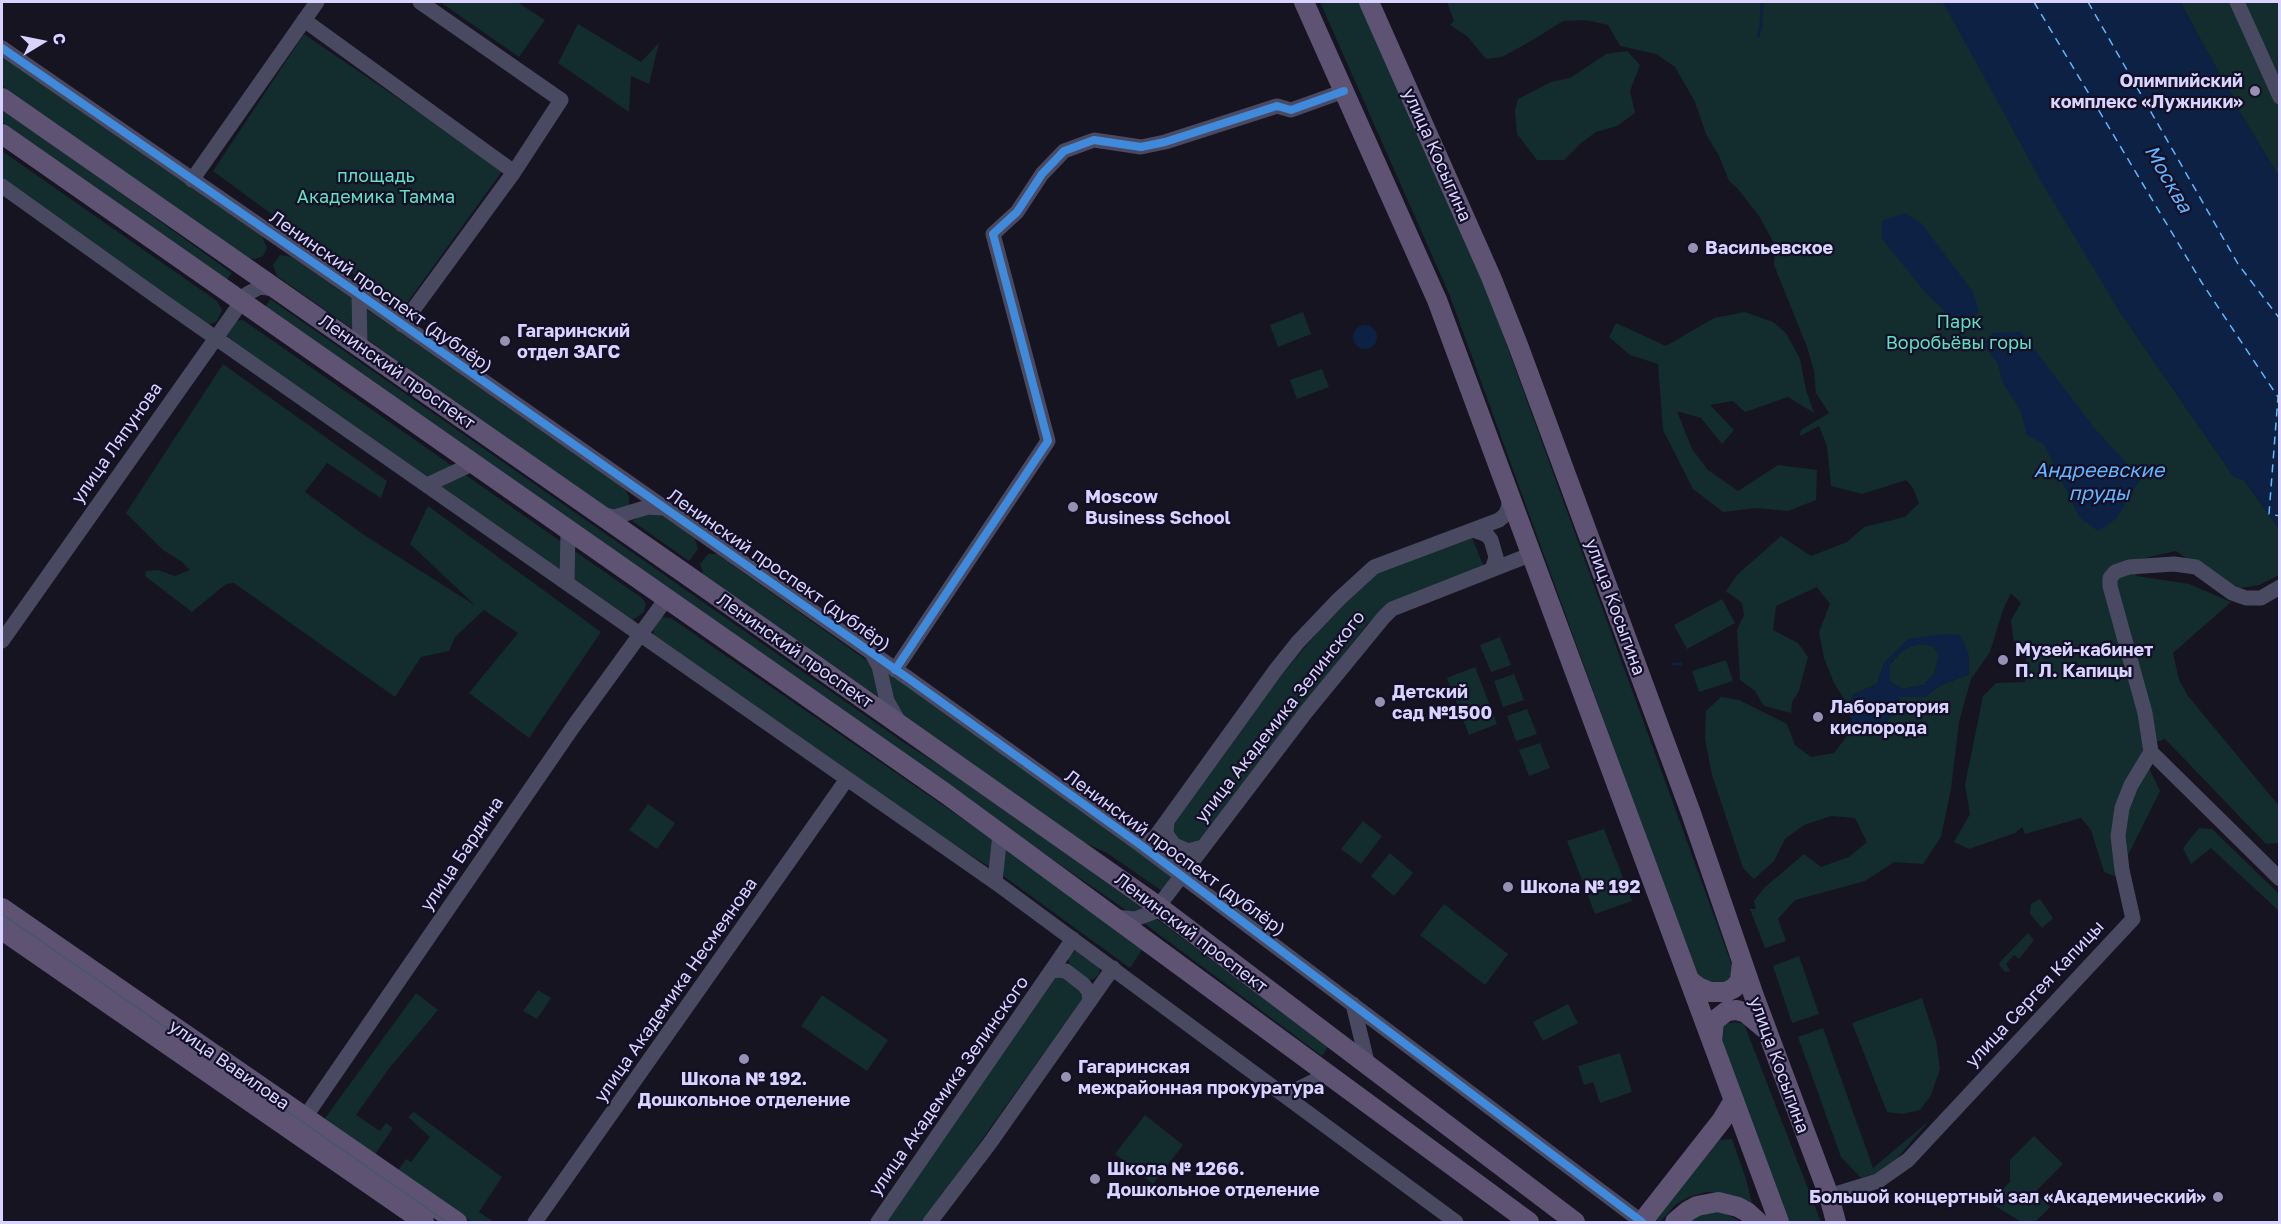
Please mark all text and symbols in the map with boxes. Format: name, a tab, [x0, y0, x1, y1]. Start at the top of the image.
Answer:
north arrow	[12, 12, 72, 72]
text: С	[49, 32, 71, 46]
place label: Олимпийский комплекс «Лужники»	[2051, 70, 2243, 112]
marker: Олимпийский комплекс «Лужники»	[2248, 84, 2262, 98]
street label: улица Косыгина	[1398, 85, 1476, 225]
water label: Москва	[2139, 141, 2197, 217]
park label: площадь Академика Тамма	[297, 165, 455, 207]
street label: Ленинский проспект (дублёр)	[265, 206, 497, 378]
place label: Васильевское	[1705, 237, 1833, 259]
marker: Васильевское	[1686, 241, 1700, 255]
street label: Ленинский проспект	[315, 310, 479, 434]
park label: Парк Воробьёвы горы	[1886, 311, 2032, 354]
place label: Гагаринский отдел ЗАГС	[517, 320, 630, 362]
marker: Гагаринский отдел ЗАГС	[498, 334, 512, 348]
street label: улица Ляпунова	[67, 378, 167, 508]
water label: Андреевские пруды	[2034, 459, 2164, 506]
street label: Ленинский проспект (дублёр)	[663, 484, 895, 656]
place label: Moscow Business School	[1085, 486, 1231, 528]
marker: Moscow Business School	[1066, 500, 1080, 514]
street label: улица Косыгина	[1580, 536, 1650, 678]
street label: Ленинский проспект	[713, 589, 877, 713]
street label: улица Академика Зелинского	[1190, 607, 1370, 827]
place label: Музей-кабинет П. Л. Капицы	[2015, 639, 2153, 682]
marker: Музей-кабинет П. Л. Капицы	[1996, 653, 2010, 667]
place label: Детский сад №1500	[1392, 681, 1492, 724]
marker: Детский сад №1500	[1373, 695, 1387, 709]
place label: Лаборатория кислорода	[1830, 696, 1949, 738]
marker: Лаборатория кислорода	[1811, 710, 1825, 724]
street label: Ленинский проспект (дублёр)	[1061, 766, 1289, 940]
street label: улица Бардина	[416, 793, 508, 915]
street label: Ленинский проспект	[1110, 868, 1272, 998]
street label: улица Академика Несмеянова	[590, 873, 762, 1107]
place label: Школа № 192	[1520, 876, 1641, 898]
marker: Школа № 192	[1501, 880, 1515, 894]
street label: улица Сергея Капицы	[1961, 916, 2109, 1072]
street label: улица Академика Зелинского	[865, 972, 1033, 1200]
street label: улица Косыгина	[1744, 994, 1814, 1136]
street label: улица Вавилова	[165, 1015, 293, 1115]
marker: Школа № 192. Дошкольное отделение	[737, 1052, 751, 1066]
place label: Гагаринская межрайонная прокуратура	[1078, 1056, 1324, 1098]
place label: Школа № 192. Дошкольное отделение	[638, 1068, 850, 1110]
marker: Гагаринская межрайонная прокуратура	[1059, 1070, 1073, 1084]
place label: Школа № 1266. Дошкольное отделение	[1107, 1158, 1320, 1200]
marker: Школа № 1266. Дошкольное отделение	[1088, 1172, 1102, 1186]
place label: Большой концертный зал «Академический»	[1809, 1186, 2206, 1208]
marker: Большой концертный зал «Академический»	[2211, 1190, 2225, 1204]

